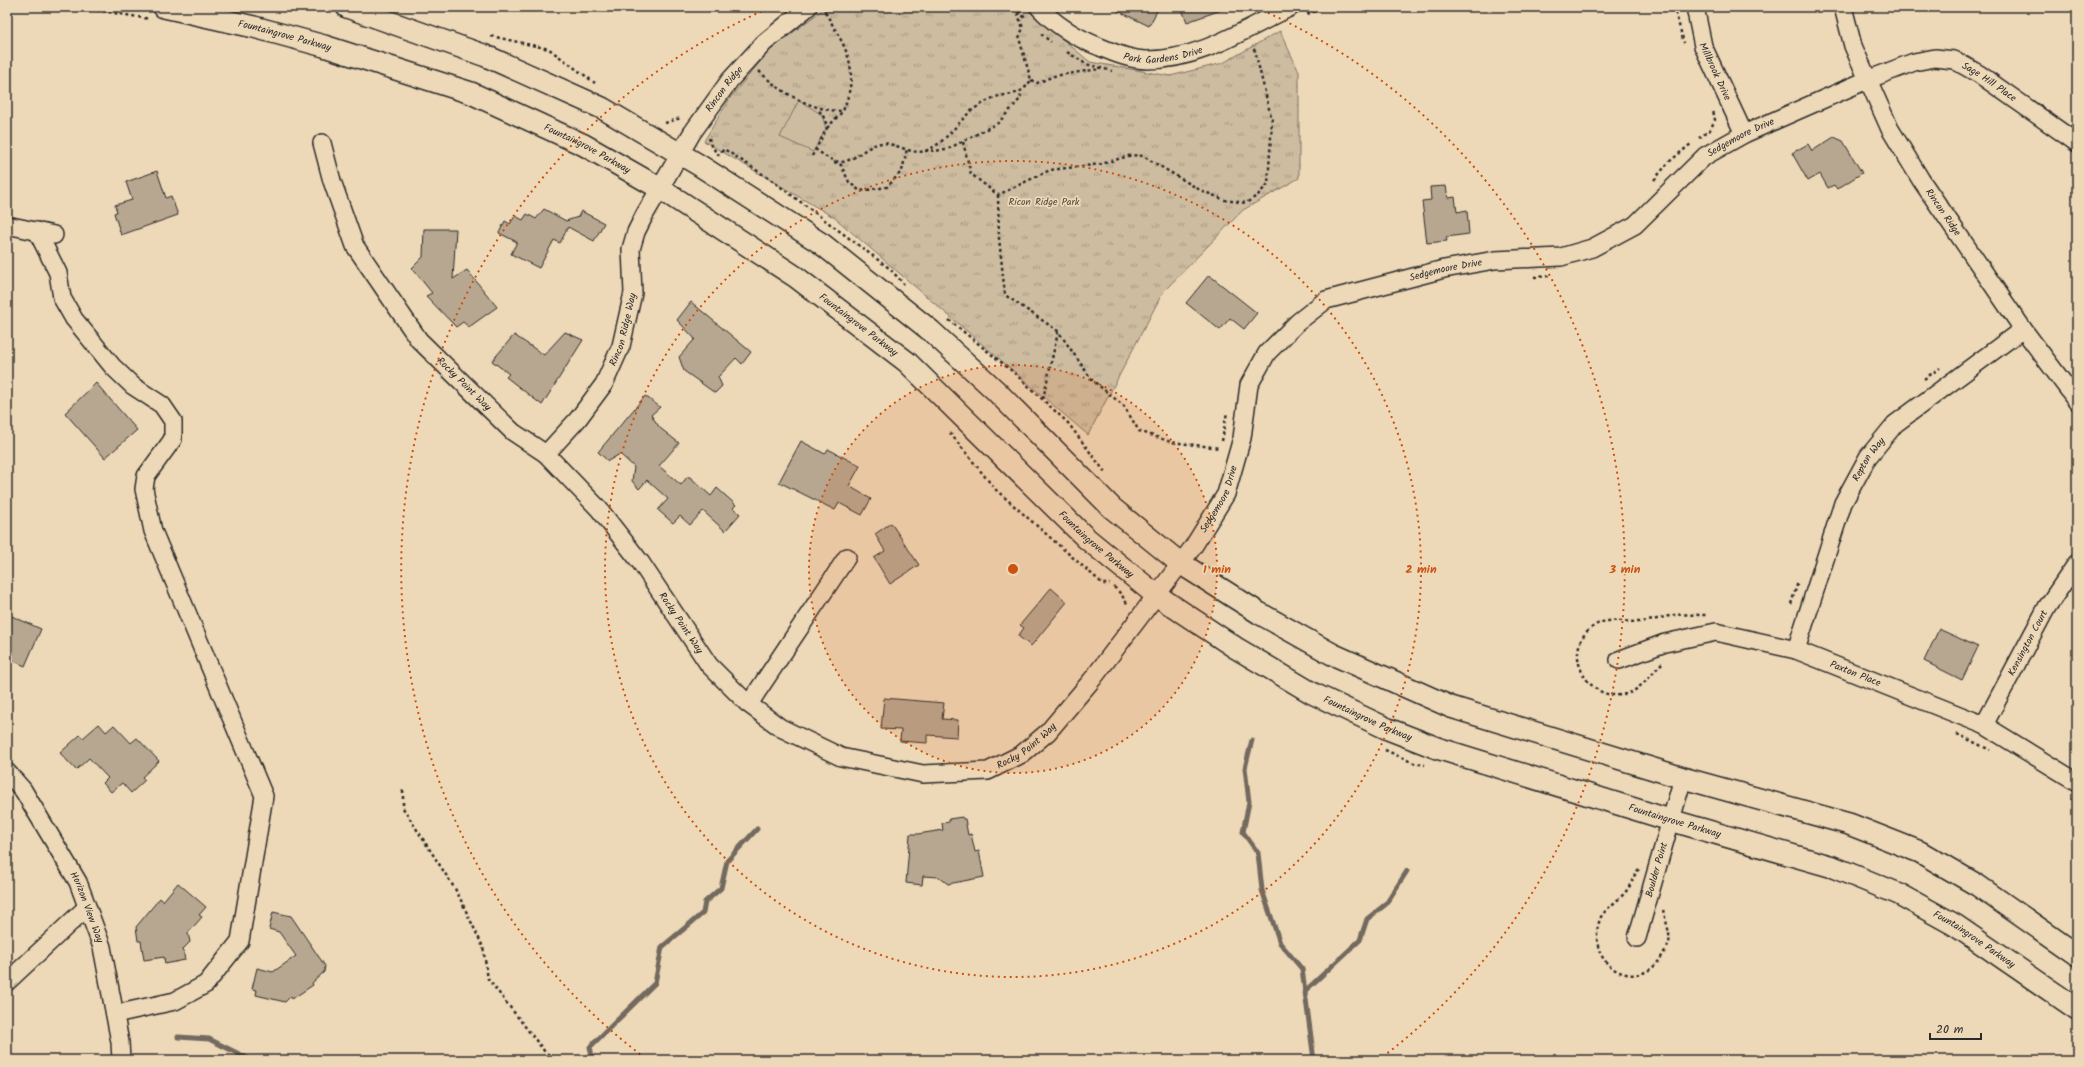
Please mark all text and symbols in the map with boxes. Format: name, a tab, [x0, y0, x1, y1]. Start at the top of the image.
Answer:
street label: Fountaingrove Parkway	[237, 16, 334, 56]
street label: Millbrook Drive	[1694, 40, 1736, 104]
street label: Park Gardens Drive	[1121, 42, 1205, 68]
street label: Sage Hill Place	[1959, 58, 2020, 106]
street label: Rincon Ridge	[701, 62, 747, 116]
street label: Sedgemoore Drive	[1704, 113, 1777, 161]
street label: Fountaingrove Parkway	[541, 120, 634, 178]
street label: Rincon Ridge	[1921, 185, 1965, 240]
park label: Ricon Ridge Park	[1008, 194, 1080, 210]
street label: Sedgemoore Drive	[1408, 254, 1484, 286]
street label: Fountaingrove Parkway	[816, 289, 902, 361]
street label: Rincon Ridge Way	[605, 291, 641, 369]
street label: Rocky Point Way	[433, 354, 495, 415]
street label: Repton Way	[1848, 434, 1889, 484]
street label: Sedgemoore Drive	[1196, 463, 1242, 536]
street label: Fountaingrove Parkway	[1055, 507, 1138, 582]
text: 1 min	[1203, 560, 1231, 579]
text: 2 min	[1405, 560, 1437, 579]
text: 3 min	[1609, 560, 1641, 579]
centre of rings	[1006, 562, 1020, 576]
street label: Rocky Point Way	[655, 589, 708, 657]
street label: Kensington Court	[2004, 607, 2052, 679]
street label: Paxton Place	[1827, 656, 1884, 691]
street label: Fountaingrove Parkway	[1321, 691, 1415, 746]
street label: Rocky Point Way	[994, 719, 1060, 773]
street label: Fountaingrove Parkway	[1626, 800, 1723, 842]
street label: Boulder Point	[1641, 840, 1672, 899]
street label: Horizon View Way	[65, 868, 108, 946]
street label: Fountaingrove Parkway	[1930, 906, 2019, 972]
scale bar	[1930, 1015, 1981, 1041]
text: 20 m	[1936, 1020, 1964, 1039]

